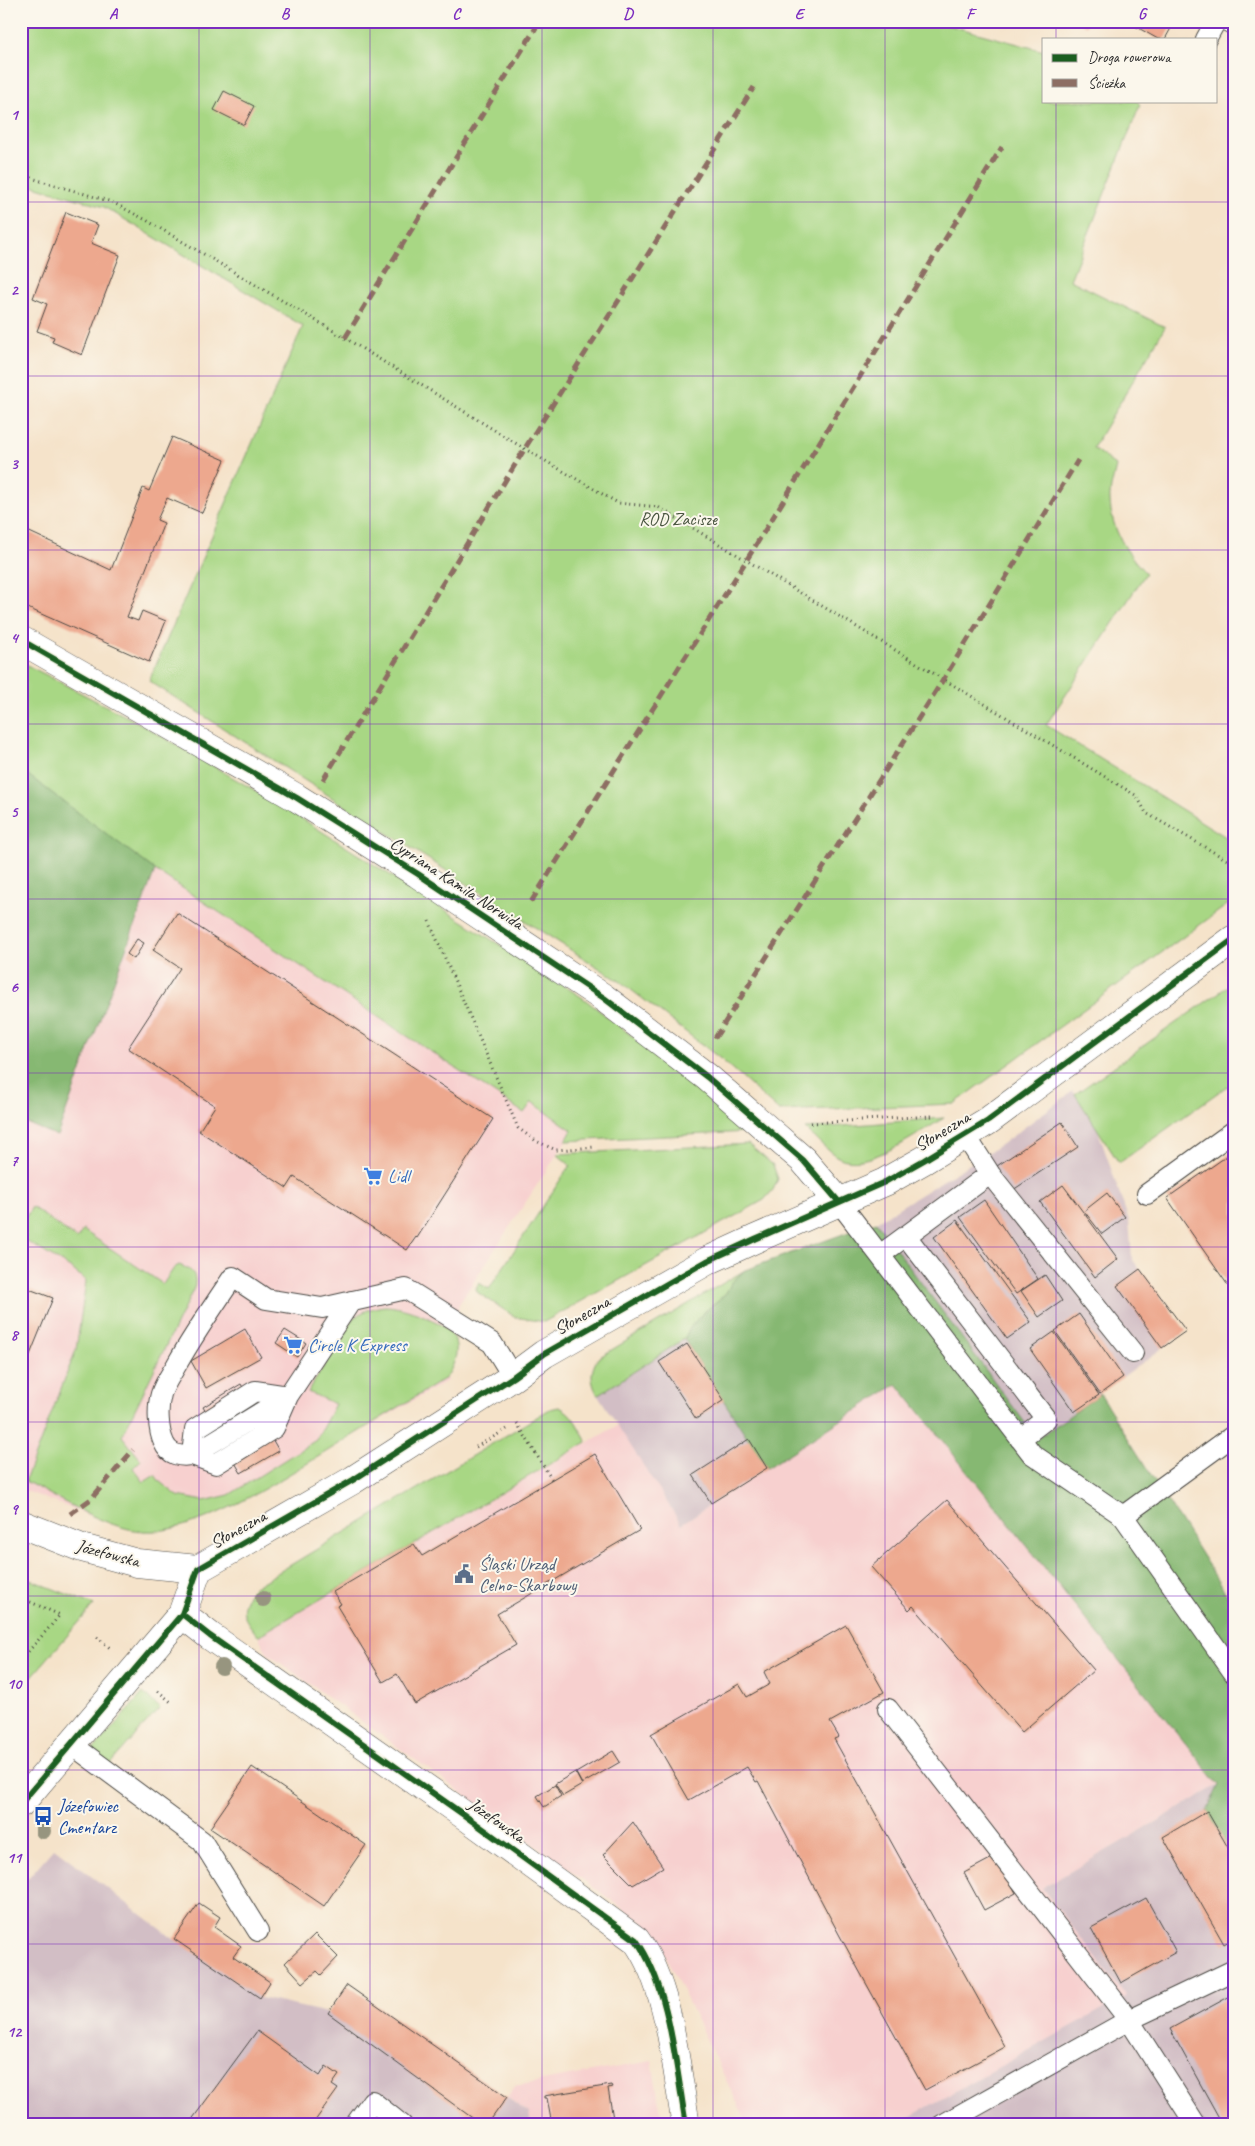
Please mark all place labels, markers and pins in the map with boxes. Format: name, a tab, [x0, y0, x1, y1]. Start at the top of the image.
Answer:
supermarket icon: Lidl	[362, 1165, 384, 1187]
place label: Lidl	[388, 1165, 412, 1187]
supermarket icon: Circle K Express	[282, 1334, 304, 1356]
place label: Circle K Express	[308, 1334, 408, 1356]
place label: Śląski Urząd Celno-Skarbowy	[479, 1553, 578, 1596]
public building icon: Śląski Urząd Celno-Skarbowy	[453, 1563, 475, 1585]
place label: Józefowiec Cmentarz	[57, 1795, 119, 1838]
bus stop icon: Józefowiec Cmentarz	[32, 1805, 54, 1827]

